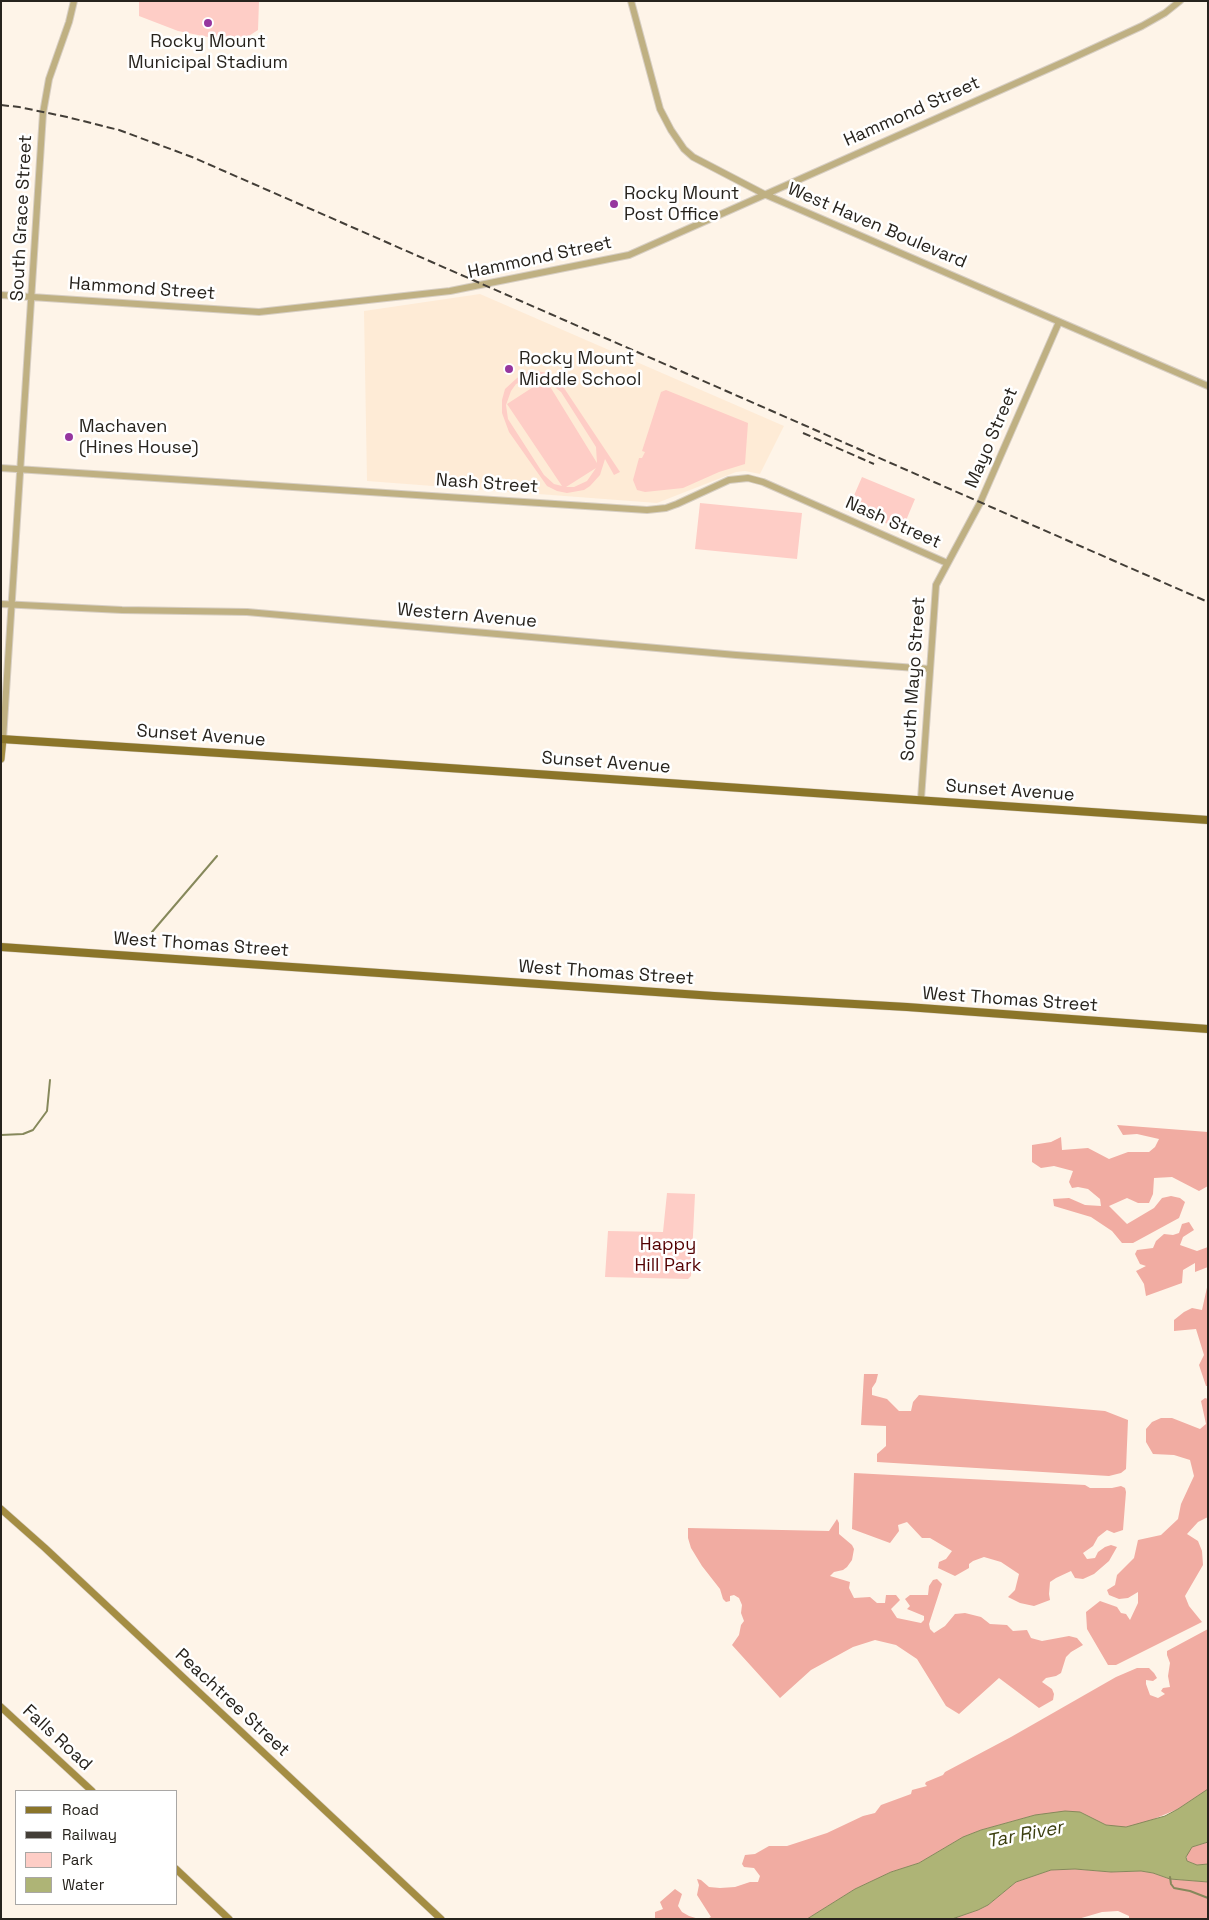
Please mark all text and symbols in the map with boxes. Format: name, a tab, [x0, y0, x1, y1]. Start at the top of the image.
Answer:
marker: Rocky Mount Municipal Stadium	[202, 17, 214, 29]
place label: Rocky Mount Municipal Stadium	[128, 31, 288, 74]
street label: Hammond Street	[841, 72, 983, 152]
street label: South Grace Street	[7, 134, 37, 302]
street label: West Haven Boulevard	[784, 179, 970, 273]
place label: Rocky Mount Post Office	[624, 183, 739, 225]
marker: Rocky Mount Post Office	[608, 198, 620, 210]
street label: Hammond Street	[466, 232, 614, 284]
street label: Hammond Street	[68, 273, 216, 305]
place label: Rocky Mount Middle School	[519, 348, 641, 390]
marker: Rocky Mount Middle School	[503, 363, 515, 375]
street label: Mayo Street	[961, 384, 1023, 492]
place label: Machaven (Hines House)	[79, 416, 198, 458]
marker: Machaven (Hines House)	[63, 431, 75, 443]
street label: Nash Street	[435, 470, 539, 498]
street label: Nash Street	[842, 492, 944, 554]
street label: South Mayo Street	[897, 596, 931, 762]
street label: Western Avenue	[396, 599, 538, 633]
street label: Sunset Avenue	[136, 721, 266, 751]
street label: Sunset Avenue	[541, 748, 671, 778]
street label: Sunset Avenue	[945, 776, 1075, 806]
street label: West Thomas Street	[112, 928, 290, 962]
street label: West Thomas Street	[517, 956, 695, 990]
street label: West Thomas Street	[921, 983, 1099, 1017]
park label: Happy Hill Park	[634, 1234, 702, 1276]
street label: Peachtree Street	[170, 1644, 294, 1762]
street label: Falls Road	[18, 1700, 96, 1776]
legend	[15, 1790, 178, 1905]
text: Road	[62, 1800, 99, 1819]
water label: Tar River	[985, 1816, 1065, 1854]
text: Railway	[62, 1825, 117, 1844]
text: Park	[62, 1850, 93, 1869]
text: Water	[62, 1875, 104, 1894]

